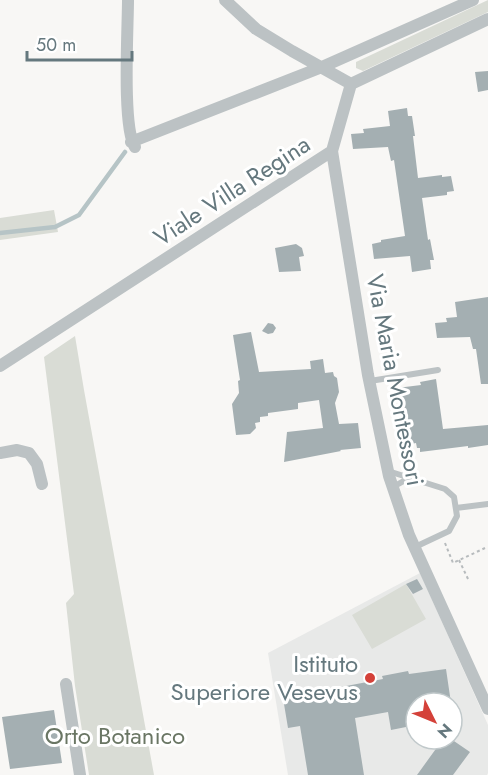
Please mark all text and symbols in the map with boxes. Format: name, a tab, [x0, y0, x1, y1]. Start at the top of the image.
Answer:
scale bar	[27, 24, 132, 62]
text: 50 m	[36, 32, 76, 58]
street label: Viale Villa Regina	[147, 127, 317, 254]
street label: Via Maria Montessori	[358, 271, 433, 489]
place label: Istituto Superiore Vesevus	[170, 646, 358, 709]
marker: Istituto Superiore Vesevus	[363, 671, 377, 685]
north arrow	[404, 691, 464, 751]
park label: Orto Botanico	[45, 718, 185, 753]
text: N	[432, 718, 457, 743]

